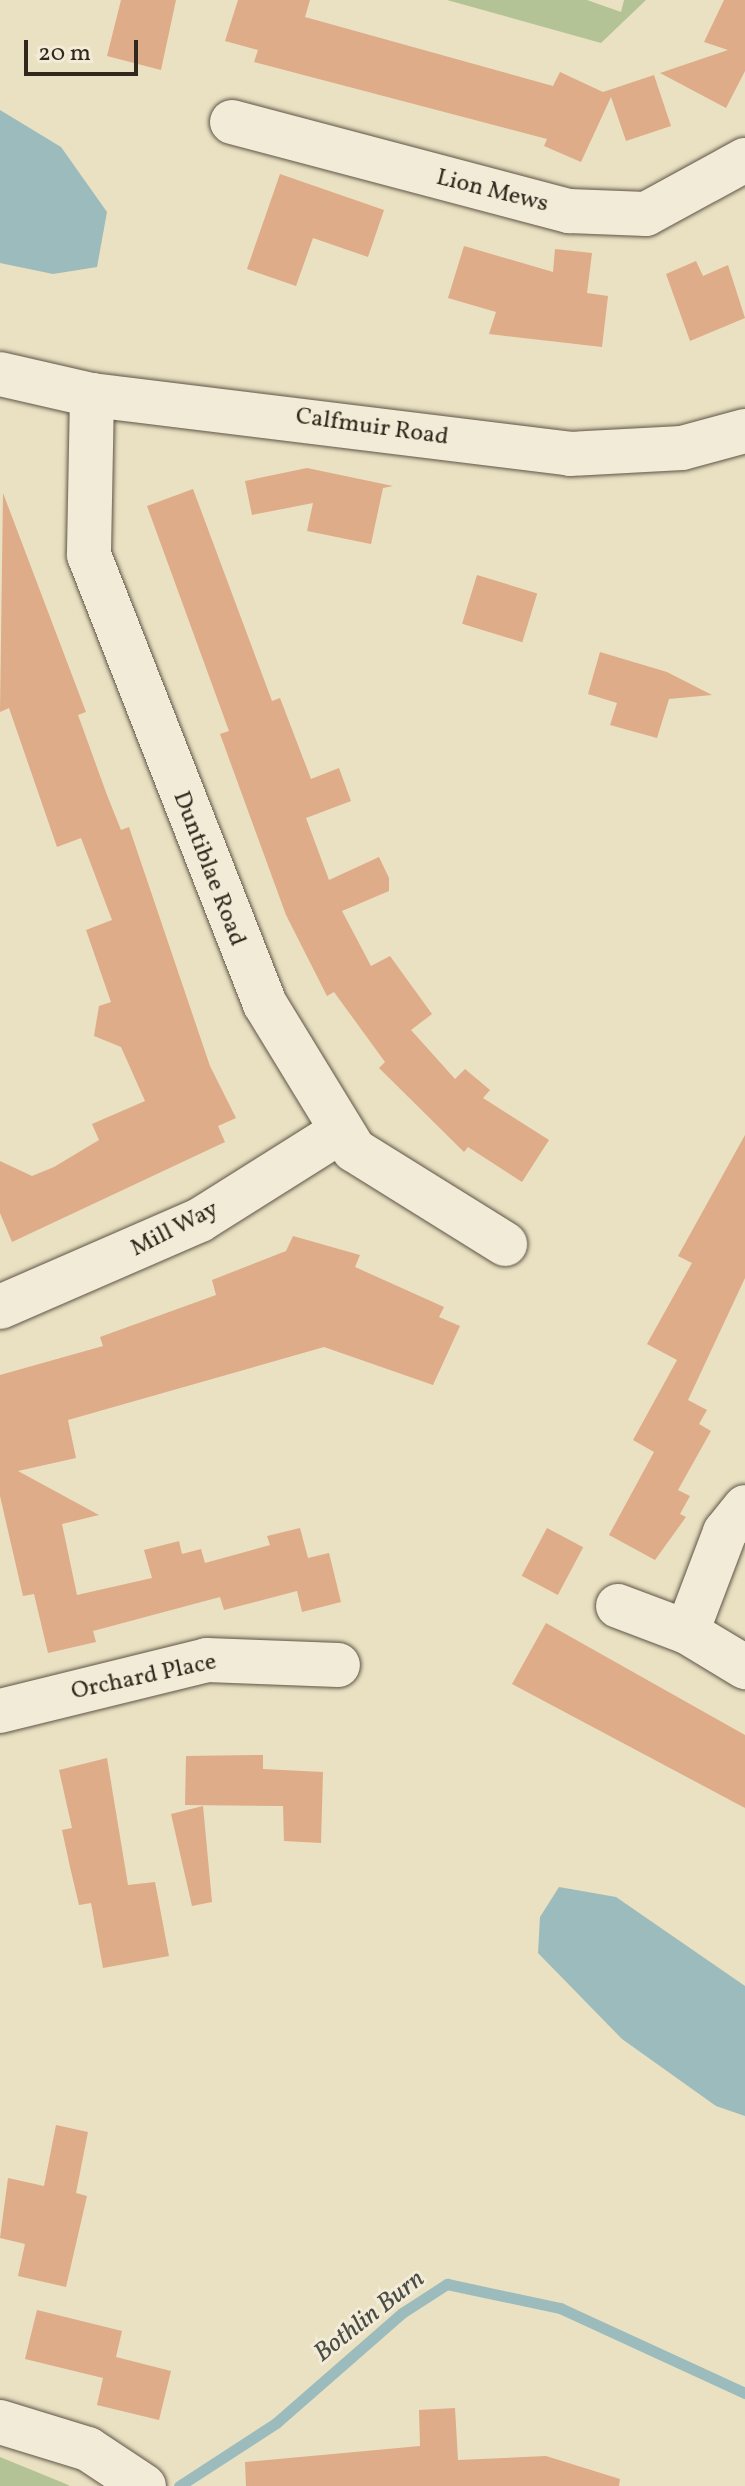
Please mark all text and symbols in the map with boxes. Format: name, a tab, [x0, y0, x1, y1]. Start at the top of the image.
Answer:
scale bar	[28, 24, 142, 74]
text: 20 m	[38, 37, 91, 71]
street label: Lion Mews	[433, 164, 551, 220]
street label: Calfmuir Road	[294, 403, 450, 453]
street label: Duntiblae Road	[165, 788, 251, 950]
street label: Mill Way	[126, 1196, 224, 1264]
street label: Orchard Place	[69, 1649, 219, 1707]
water label: Bothlin Burn	[308, 2264, 432, 2370]

